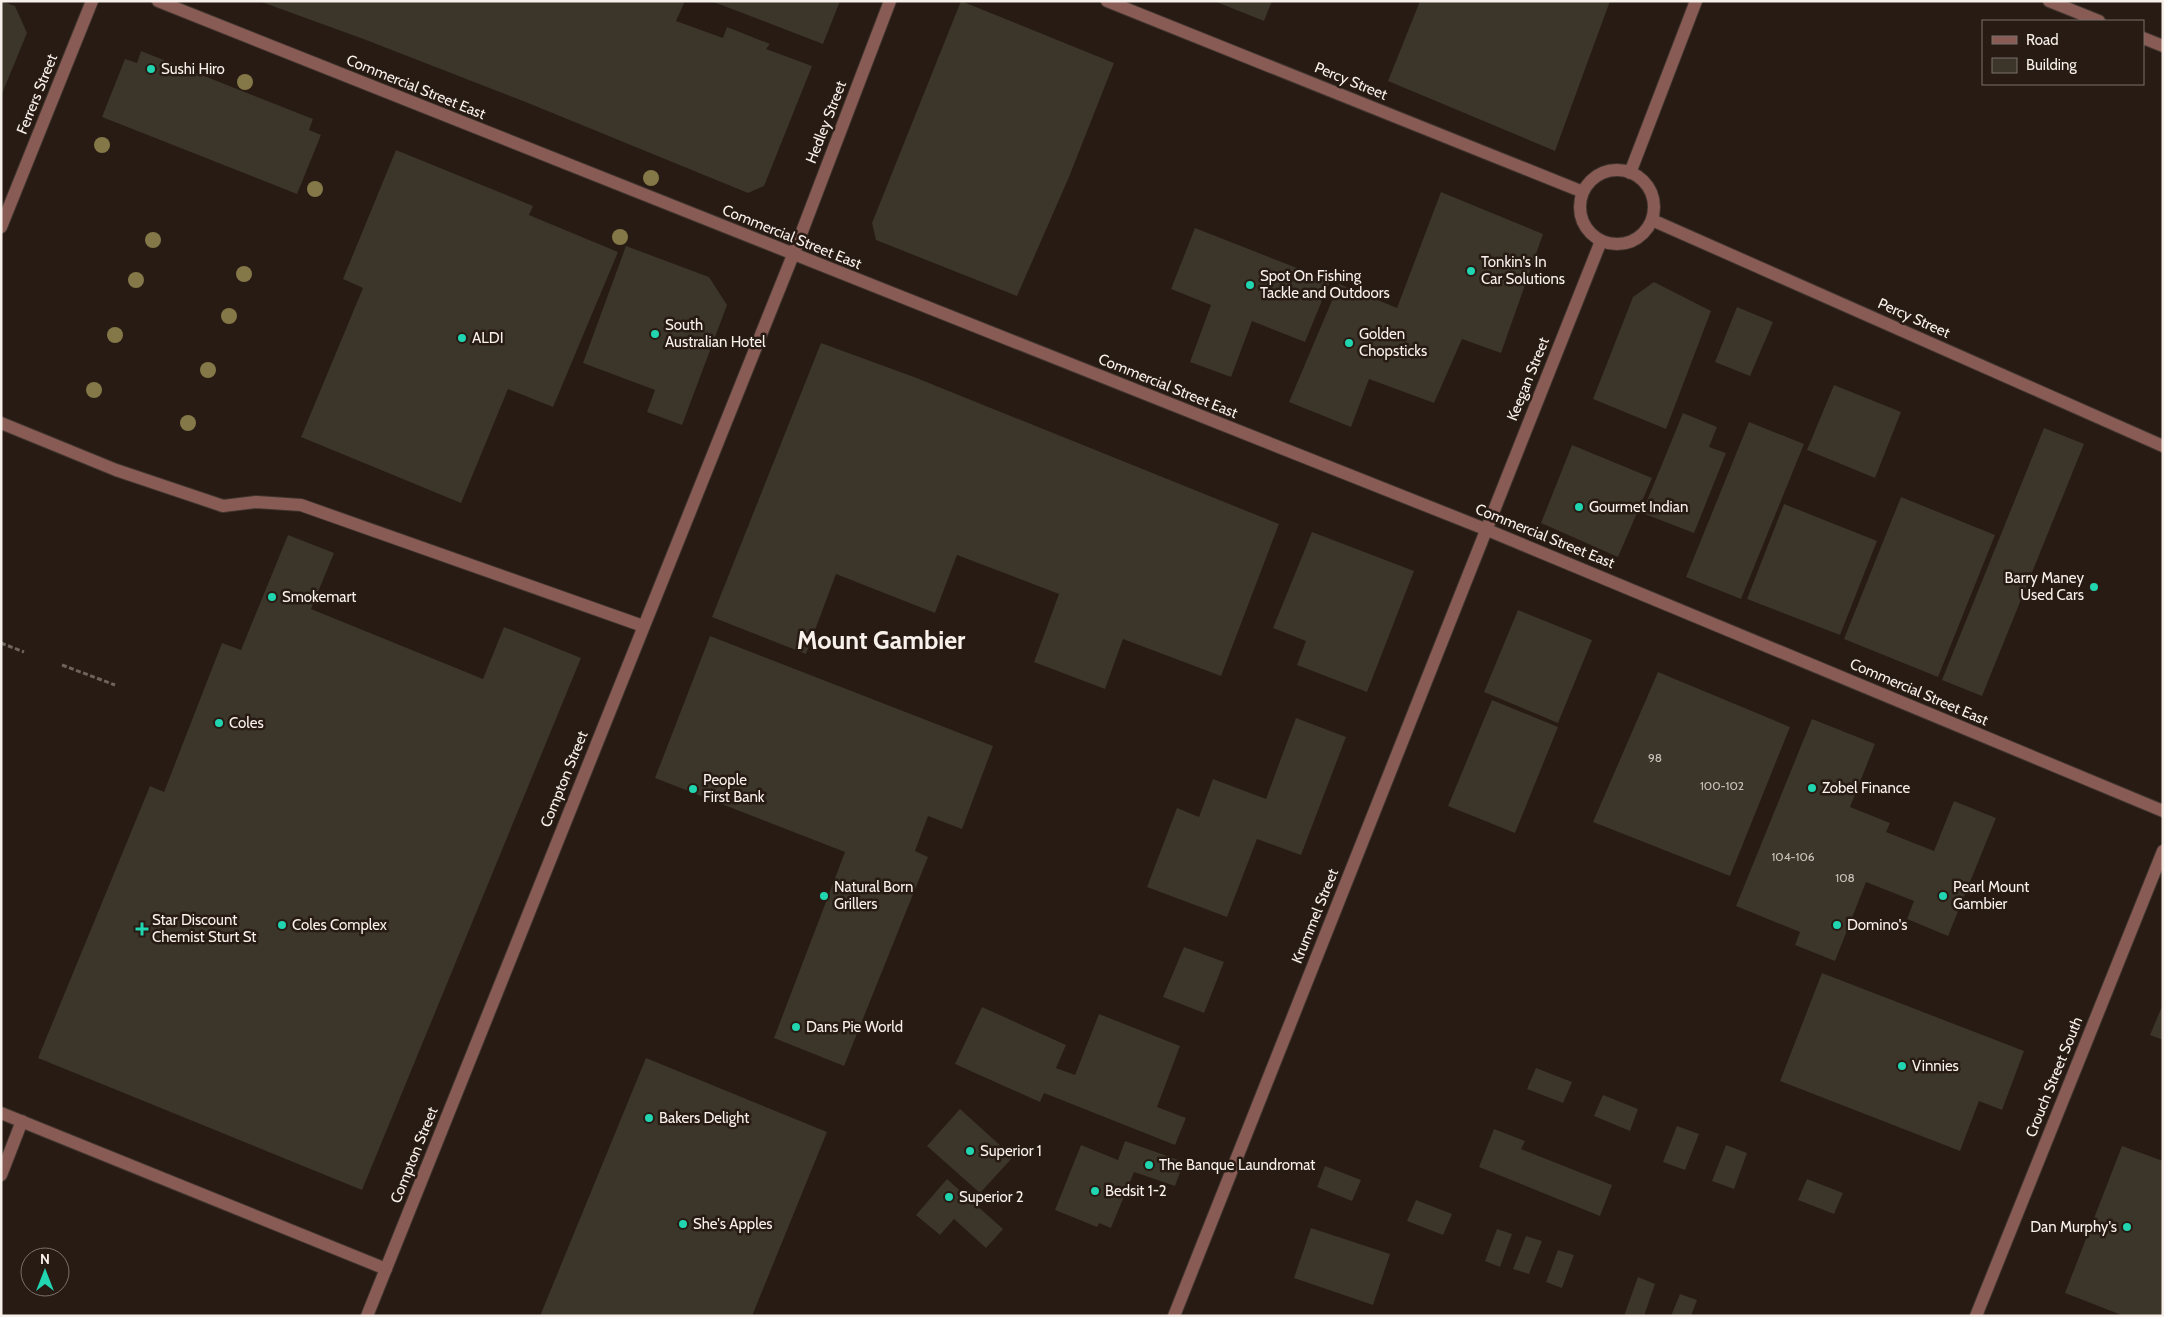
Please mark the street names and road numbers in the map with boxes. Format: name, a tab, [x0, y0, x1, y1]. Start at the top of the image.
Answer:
street label: Ferrers Street	[13, 51, 61, 137]
street label: Commercial Street East	[344, 51, 488, 123]
street label: Percy Street	[1312, 58, 1390, 104]
street label: Hedley Street	[802, 78, 850, 166]
street label: Commercial Street East	[720, 201, 864, 273]
street label: Percy Street	[1875, 294, 1953, 342]
street label: Keegan Street	[1503, 335, 1553, 423]
street label: Commercial Street East	[1096, 350, 1240, 422]
street label: Commercial Street East	[1473, 500, 1617, 572]
street label: Commercial Street East	[1847, 655, 1991, 729]
street label: Compton Street	[537, 728, 591, 830]
street label: Krummel Street	[1288, 866, 1342, 966]
street label: Crouch Street South	[2022, 1014, 2086, 1140]
street label: Compton Street	[387, 1104, 441, 1206]

